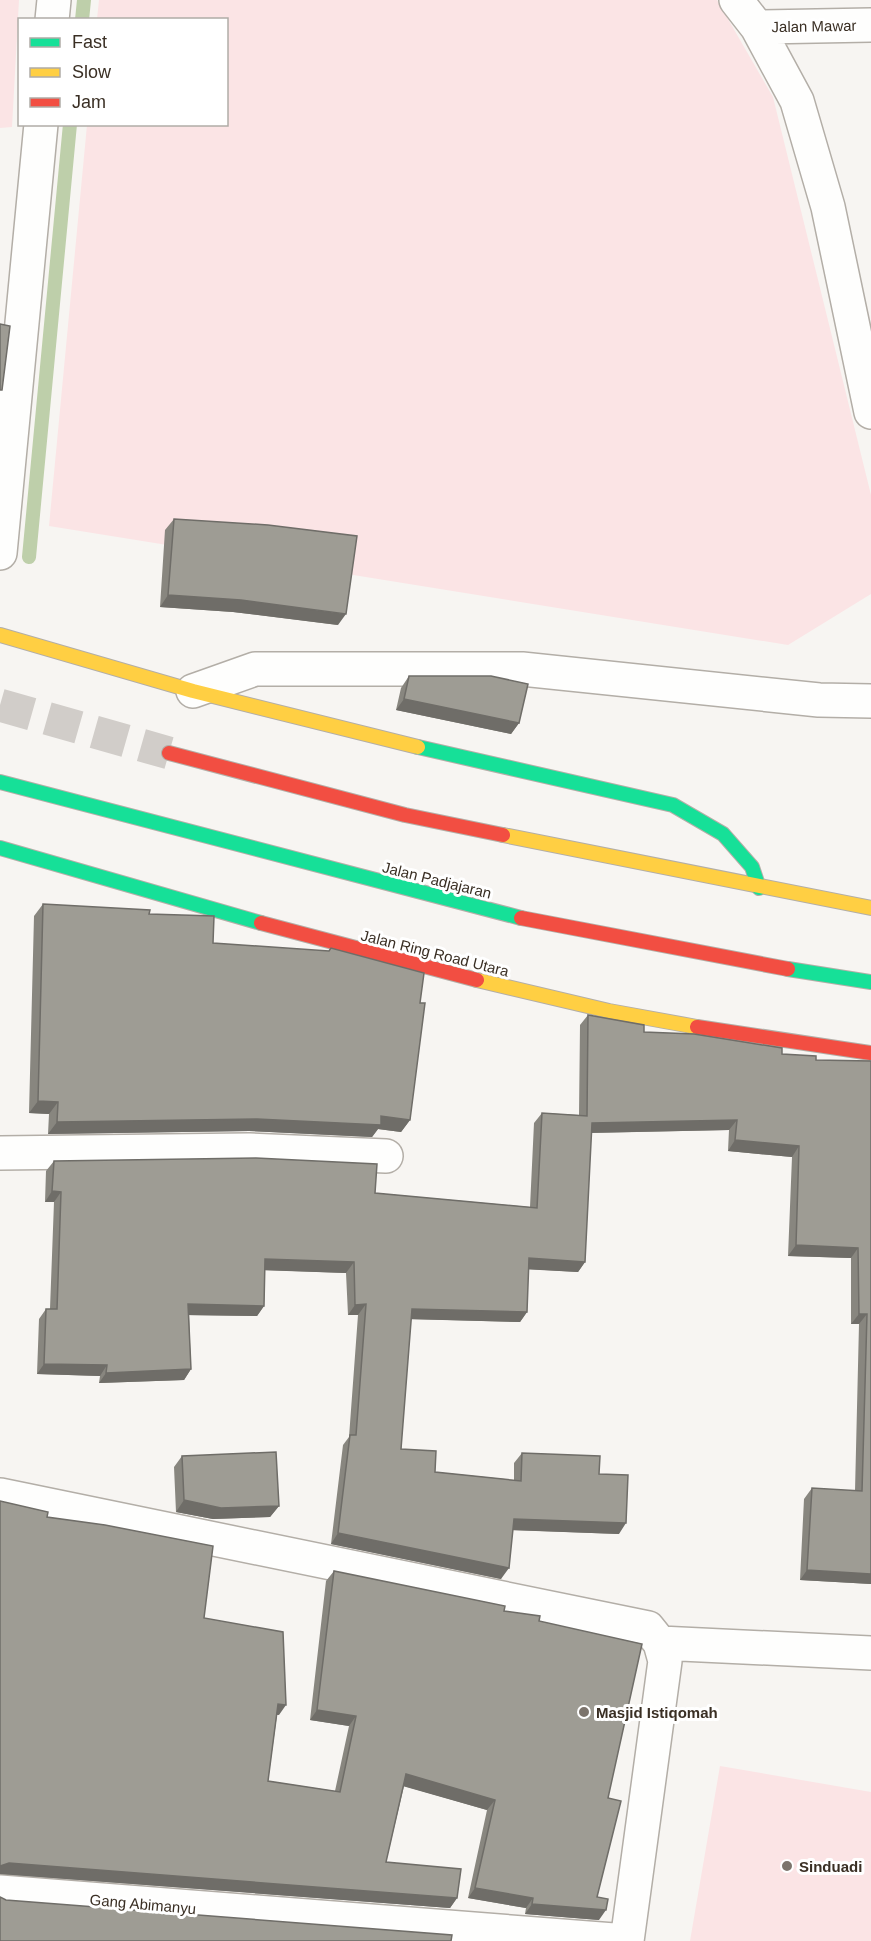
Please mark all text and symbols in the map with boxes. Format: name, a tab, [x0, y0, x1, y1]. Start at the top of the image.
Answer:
street label: Jalan Mawar	[771, 17, 857, 35]
legend	[18, 18, 228, 126]
text: Fast	[72, 32, 107, 52]
text: Slow	[72, 62, 112, 82]
text: Jam	[72, 92, 106, 112]
street label: Jalan Padjajaran	[381, 858, 493, 902]
street label: Jalan Ring Road Utara	[359, 926, 511, 980]
place label: Masjid Istiqomah	[596, 1704, 718, 1721]
marker: Masjid Istiqomah	[577, 1705, 591, 1719]
place label: Sinduadi	[799, 1858, 862, 1875]
marker: Sinduadi	[780, 1859, 794, 1873]
street label: Gang Abimanyu	[89, 1891, 197, 1917]

